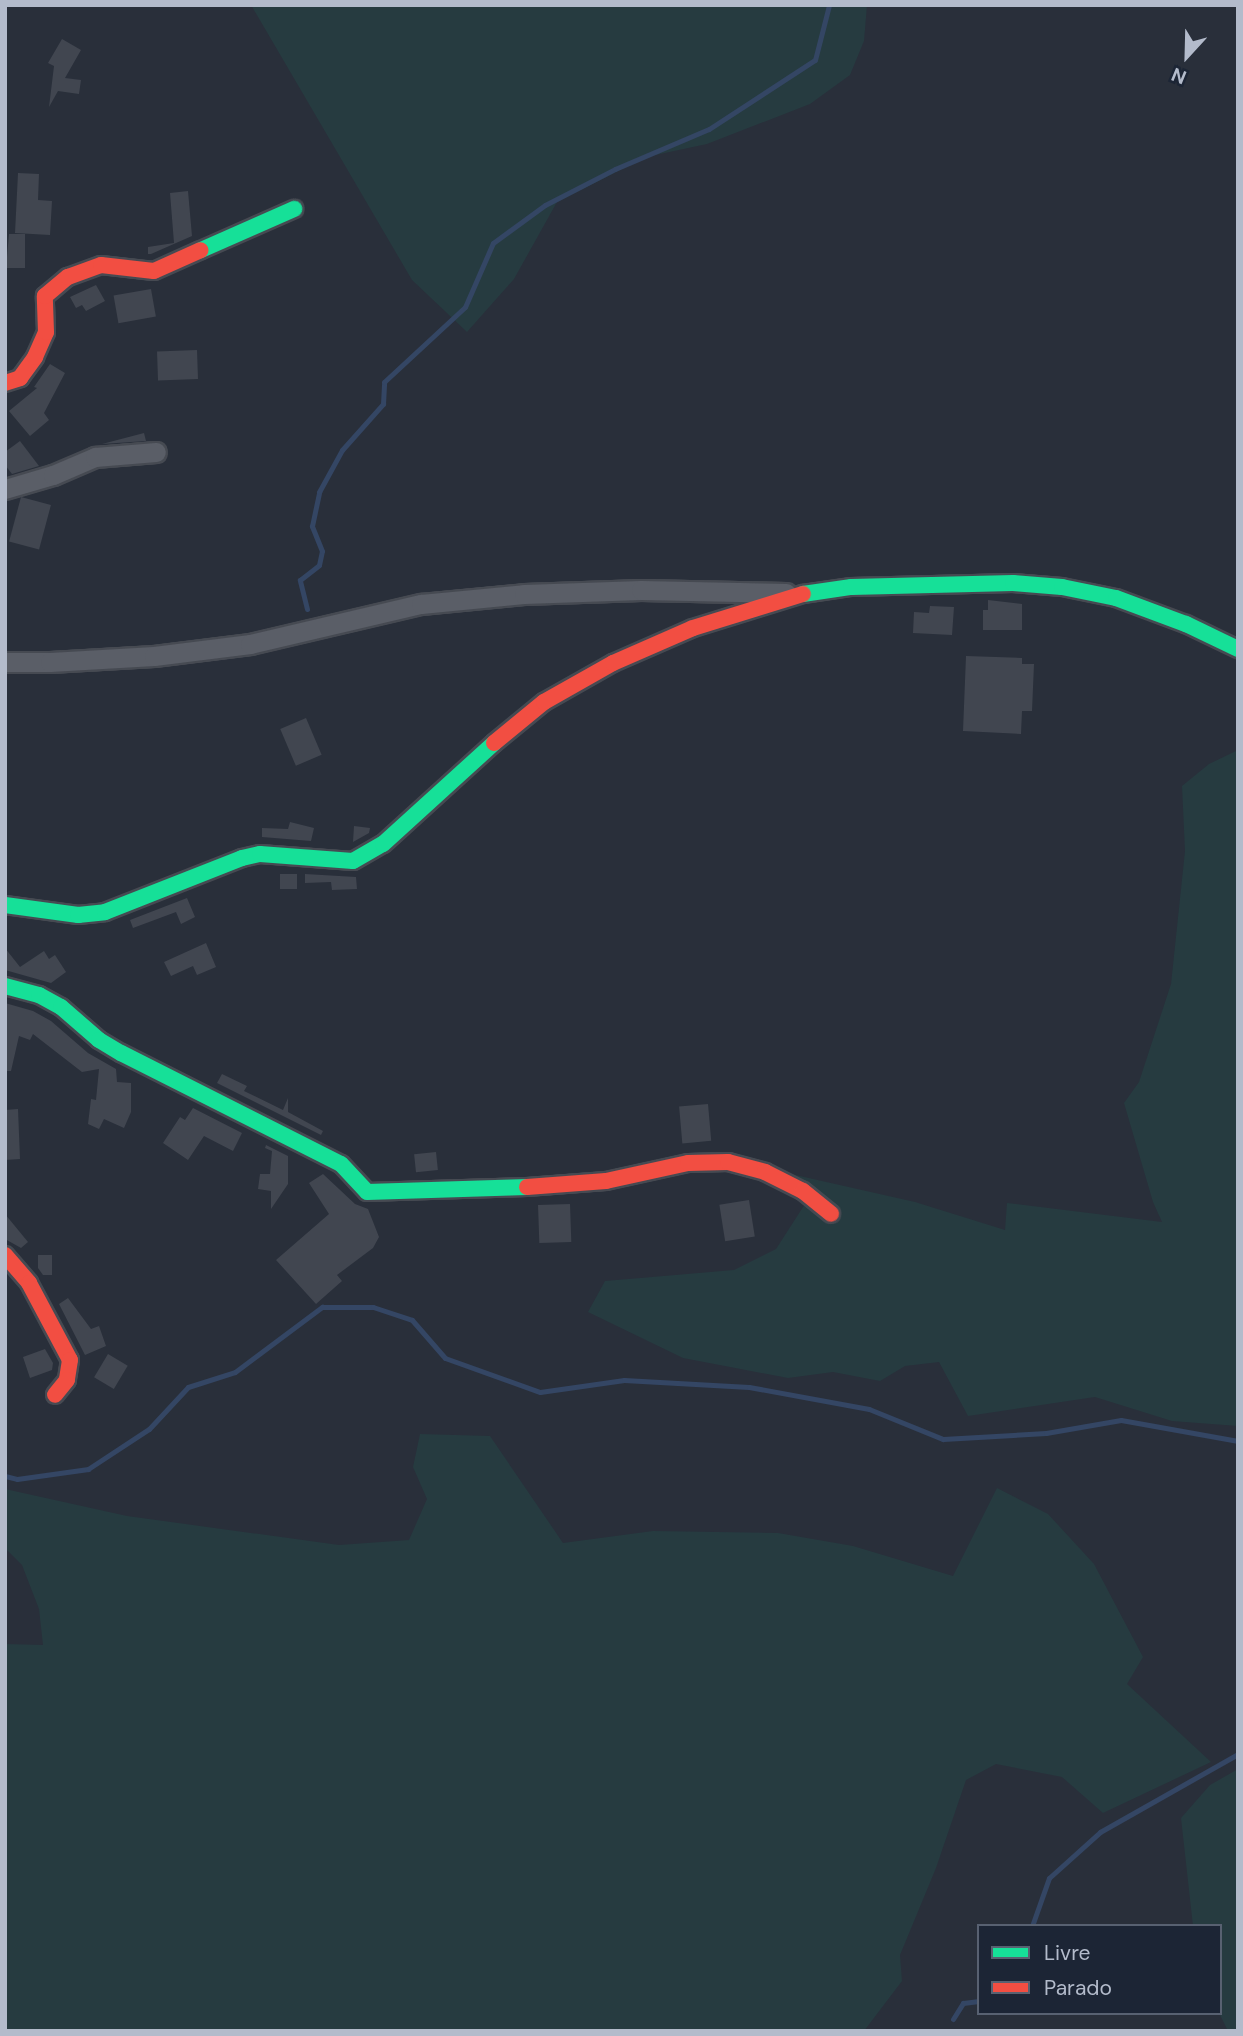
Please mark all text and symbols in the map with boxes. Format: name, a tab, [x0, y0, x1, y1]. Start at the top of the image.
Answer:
north arrow	[1152, 21, 1222, 91]
text: N	[1168, 62, 1190, 90]
legend	[977, 1924, 1222, 2015]
text: Livre	[1044, 1939, 1090, 1967]
text: Parado	[1044, 1974, 1112, 2002]

